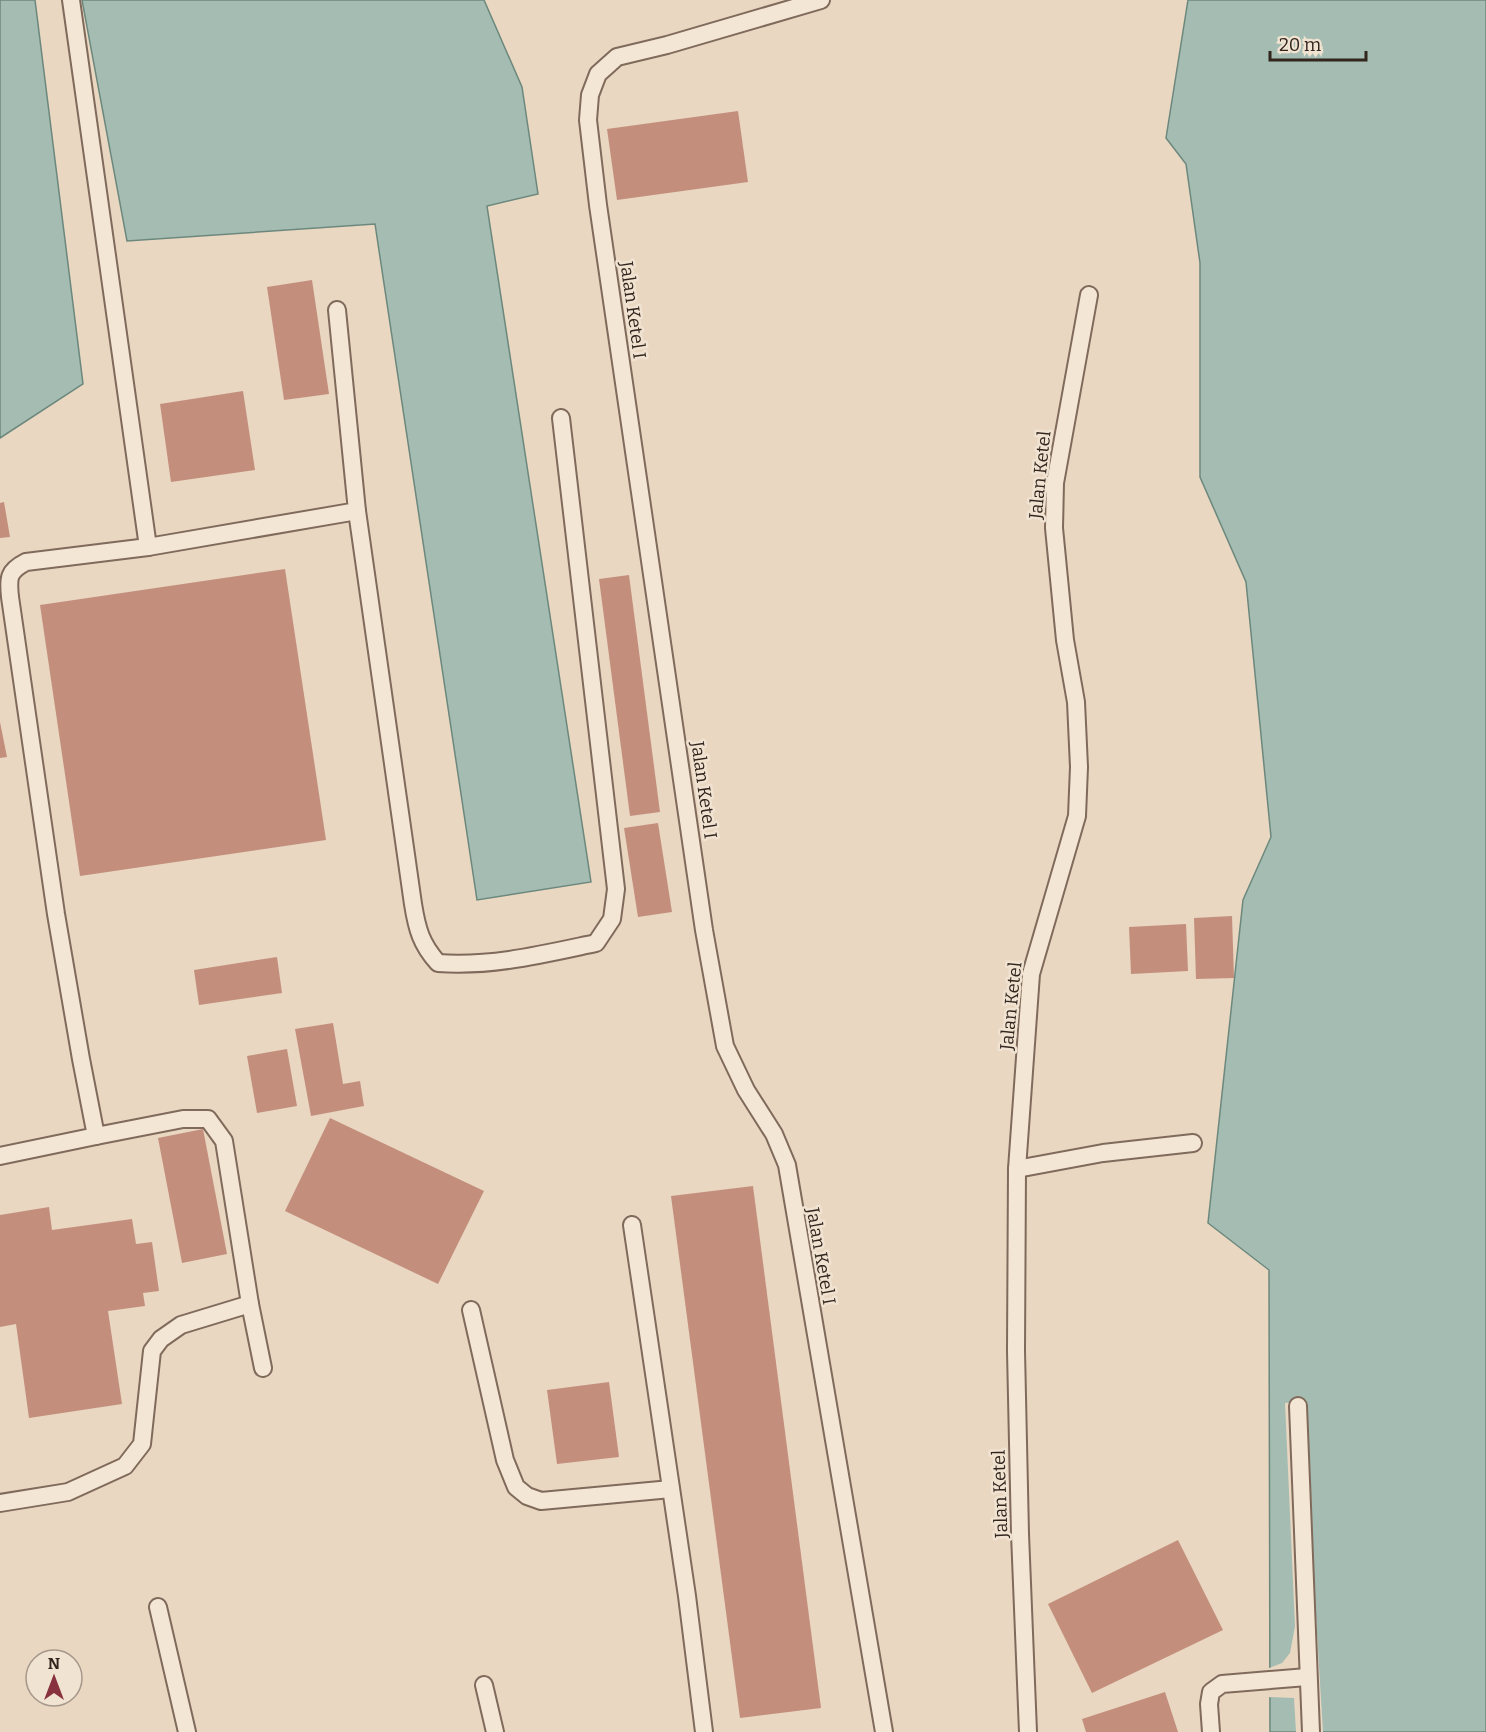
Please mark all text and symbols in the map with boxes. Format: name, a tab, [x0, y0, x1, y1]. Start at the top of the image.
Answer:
scale bar	[1270, 24, 1366, 62]
text: 20 m	[1279, 34, 1321, 56]
street label: Jalan Ketel I	[615, 259, 651, 360]
street label: Jalan Ketel	[1024, 430, 1056, 521]
street label: Jalan Ketel I	[686, 739, 722, 840]
street label: Jalan Ketel	[995, 961, 1027, 1052]
street label: Jalan Ketel I	[801, 1205, 840, 1306]
street label: Jalan Ketel	[987, 1449, 1013, 1540]
north arrow	[24, 1648, 84, 1708]
text: N	[48, 1654, 60, 1673]

